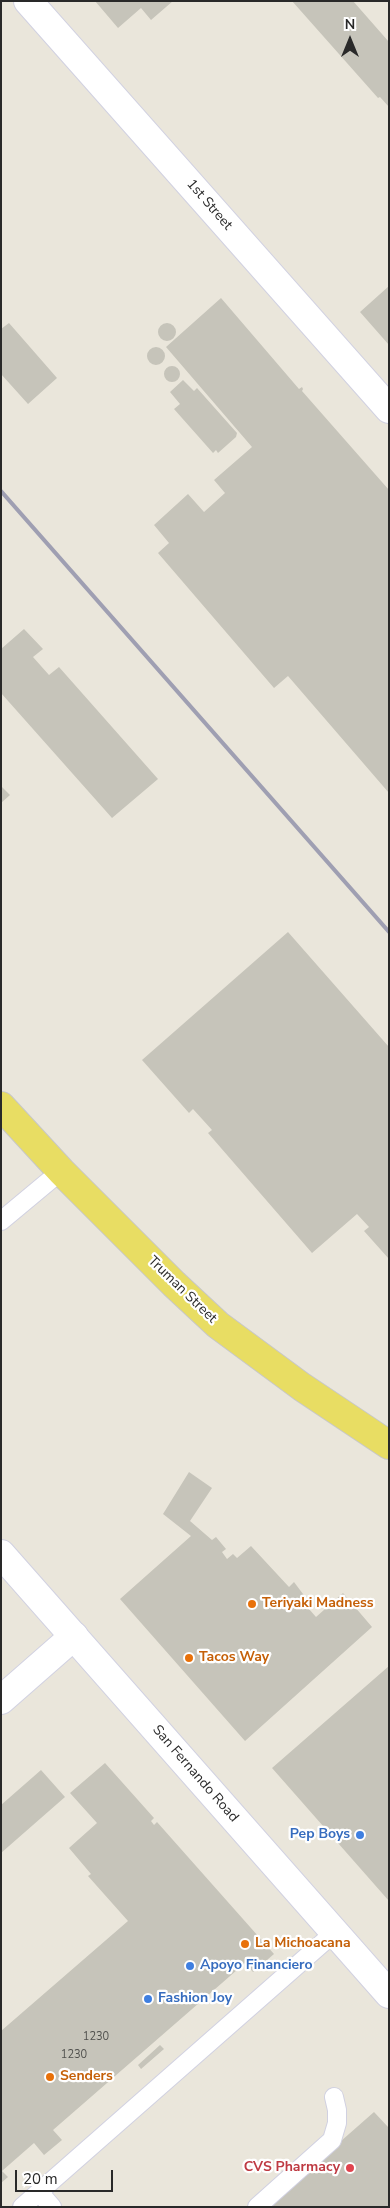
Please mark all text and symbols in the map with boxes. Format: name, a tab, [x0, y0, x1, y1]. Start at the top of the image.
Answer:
north arrow	[325, 15, 375, 65]
text: N	[345, 15, 355, 34]
street label: 1st Street	[182, 176, 236, 234]
street label: Truman Street	[144, 1253, 220, 1327]
place label: Teriyaki Madness	[262, 1596, 374, 1612]
marker: Teriyaki Madness	[246, 1598, 258, 1610]
place label: Tacos Way	[199, 1650, 269, 1666]
marker: Tacos Way	[183, 1652, 195, 1664]
street label: San Fernando Road	[148, 1722, 242, 1826]
place label: Pep Boys	[290, 1827, 350, 1843]
marker: Pep Boys	[354, 1829, 366, 1841]
place label: La Michoacana	[255, 1936, 351, 1952]
marker: La Michoacana	[239, 1938, 251, 1950]
place label: Apoyo Financiero	[200, 1958, 312, 1974]
marker: Apoyo Financiero	[184, 1960, 196, 1972]
place label: Fashion Joy	[158, 1991, 232, 2007]
marker: Fashion Joy	[142, 1993, 154, 2005]
house number: 1230	[83, 2030, 109, 2044]
house number: 1230	[61, 2048, 87, 2062]
place label: Senders	[60, 2069, 113, 2085]
marker: Senders	[44, 2071, 56, 2083]
scale bar	[18, 2160, 115, 2192]
place label: CVS Pharmacy	[244, 2160, 340, 2176]
marker: CVS Pharmacy	[344, 2162, 356, 2174]
text: 20 m	[23, 2169, 58, 2189]

